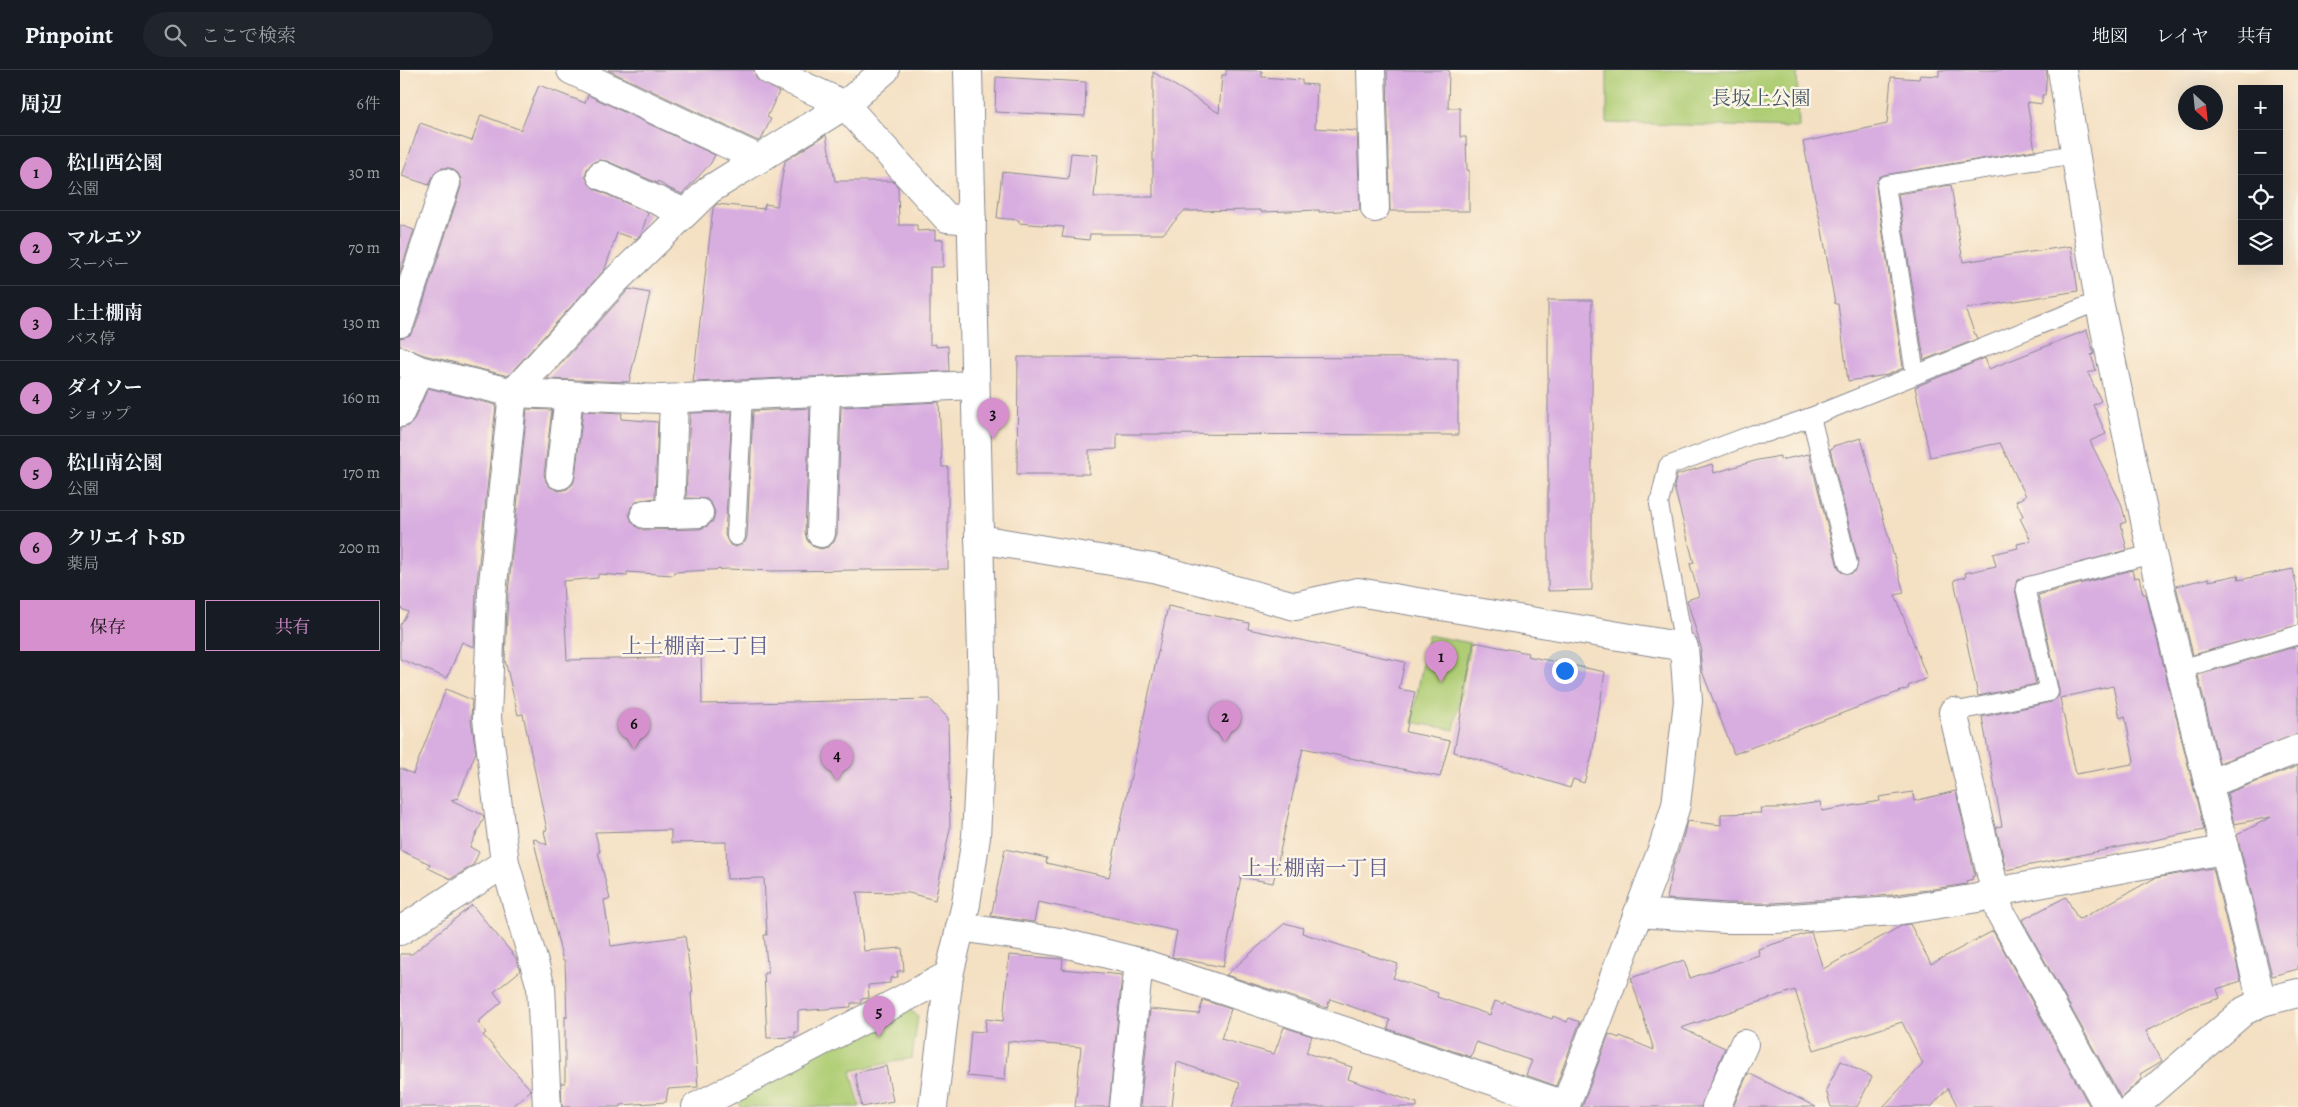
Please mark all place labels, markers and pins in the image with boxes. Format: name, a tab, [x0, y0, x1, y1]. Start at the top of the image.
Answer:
pin: 3	[977, 398, 1009, 439]
pin: 1	[1425, 641, 1457, 682]
pin: 2	[1209, 701, 1241, 742]
pin: 6	[618, 708, 650, 749]
pin: 4	[821, 740, 853, 781]
pin: 5	[863, 996, 895, 1037]

